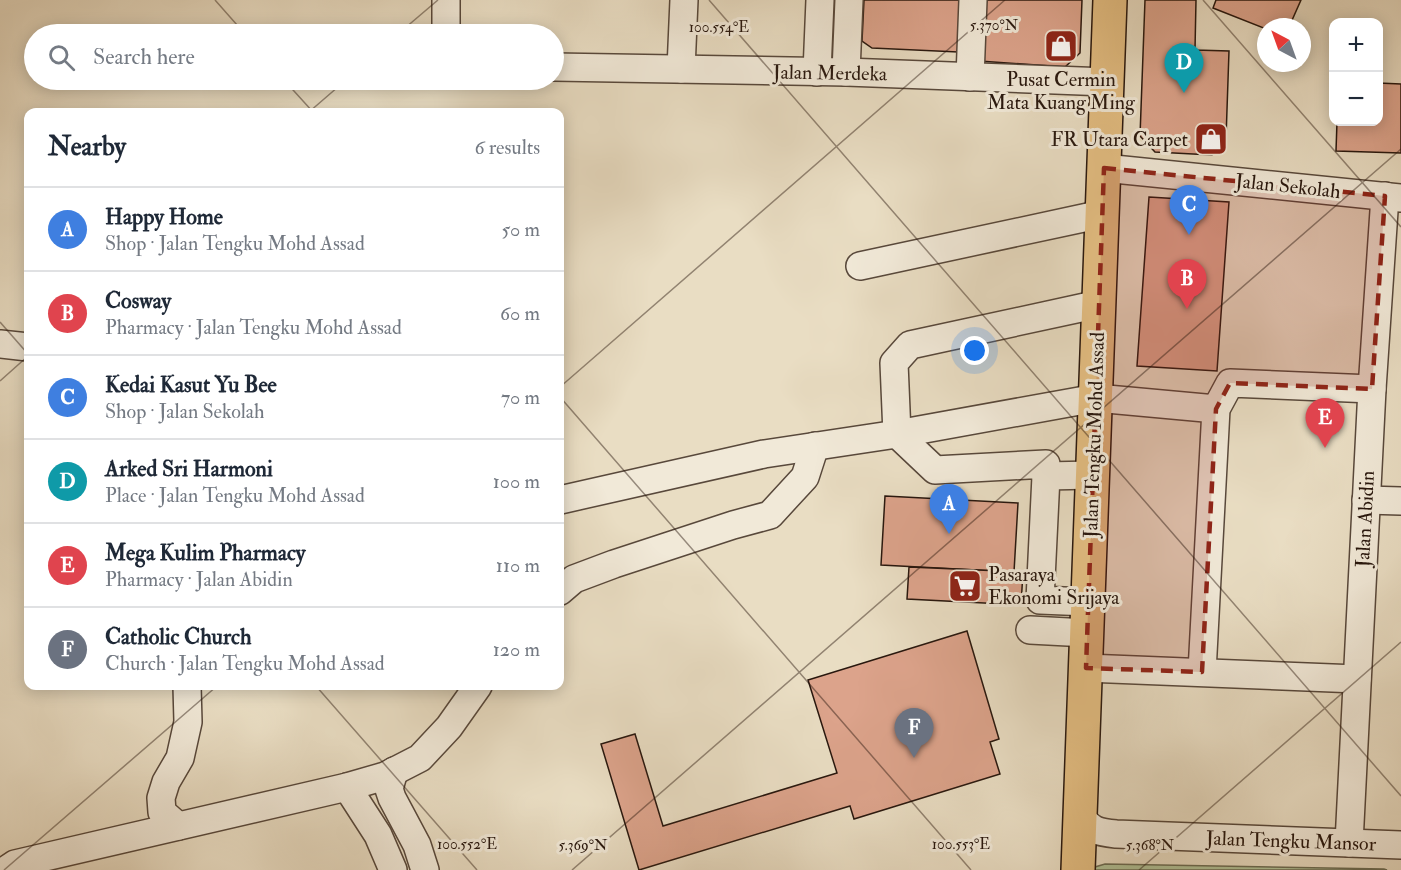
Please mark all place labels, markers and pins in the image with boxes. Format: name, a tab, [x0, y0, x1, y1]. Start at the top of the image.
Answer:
shop icon: Pusat Cermin Mata Kuang Ming	[1043, 28, 1079, 64]
pin: D	[1164, 44, 1204, 93]
place label: Pusat Cermin Mata Kuang Ming	[987, 67, 1136, 115]
shop icon: FR Utara Carpet	[1193, 121, 1229, 157]
place label: FR Utara Carpet	[1051, 127, 1189, 153]
pin: C	[1170, 186, 1208, 235]
pin: B	[1168, 260, 1206, 309]
pin: E	[1306, 398, 1344, 448]
pin: A	[930, 484, 968, 534]
place label: Pasaraya Ekonomi Srijaya	[988, 562, 1120, 610]
supermarket icon: Pasaraya Ekonomi Srijaya	[947, 568, 983, 604]
pin: F	[894, 708, 934, 758]

